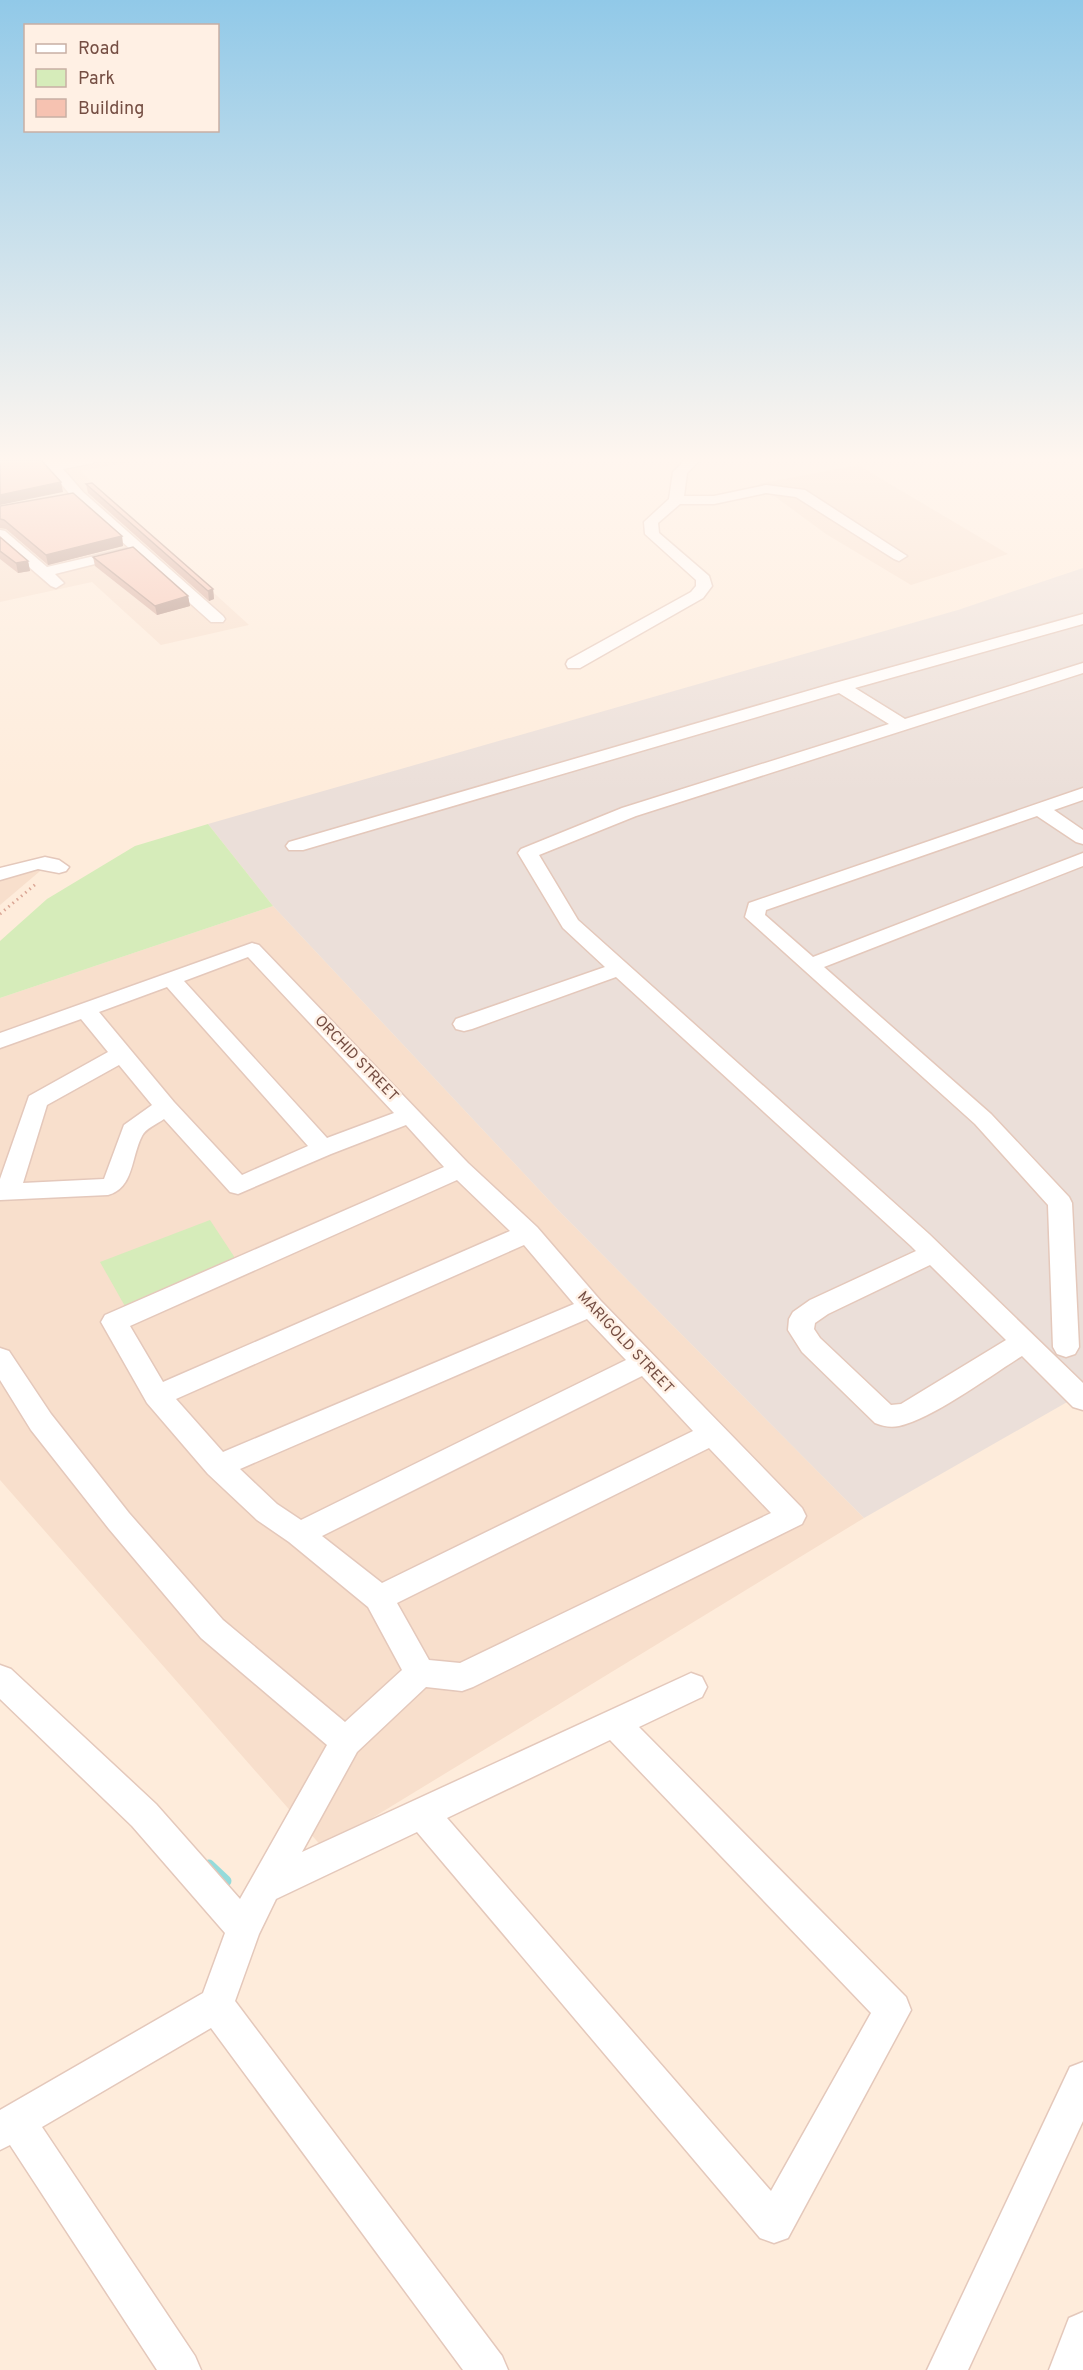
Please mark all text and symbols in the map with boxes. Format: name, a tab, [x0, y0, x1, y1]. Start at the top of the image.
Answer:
legend	[24, 24, 219, 132]
text: Road	[78, 38, 120, 61]
text: Park	[78, 68, 115, 91]
text: Building	[78, 98, 144, 121]
street label: ORCHID STREET	[310, 1012, 402, 1106]
street label: MARIGOLD STREET	[573, 1288, 677, 1398]

